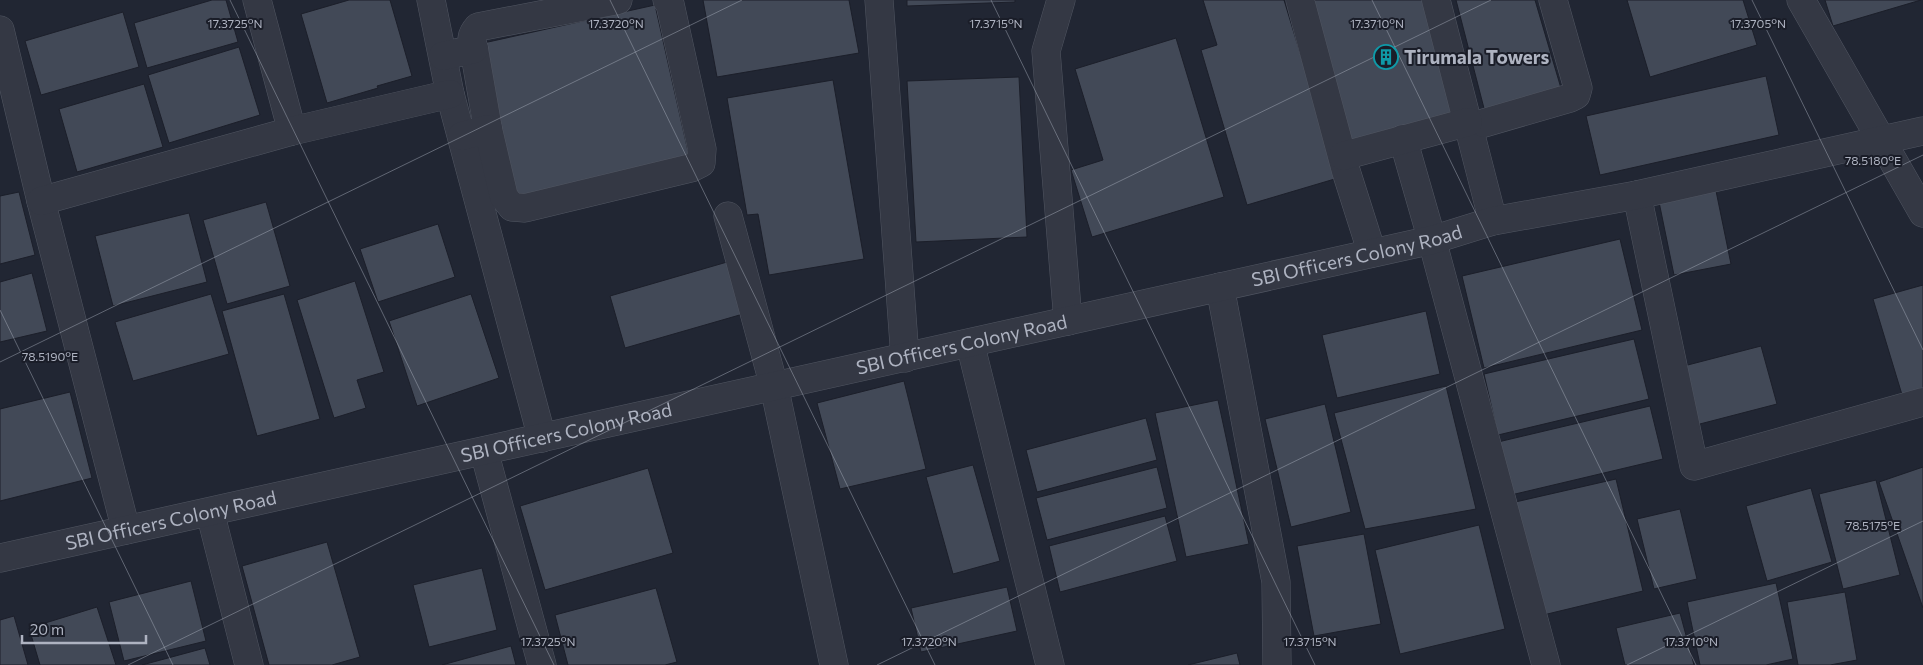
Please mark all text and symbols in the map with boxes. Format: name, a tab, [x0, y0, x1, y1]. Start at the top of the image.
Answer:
text: 17.3725°N	[208, 16, 262, 30]
text: 17.3720°N	[588, 16, 644, 30]
text: 17.3715°N	[969, 16, 1023, 30]
text: 17.3710°N	[1350, 16, 1404, 30]
text: 17.3705°N	[1730, 16, 1786, 30]
building icon: Tirumala Towers	[1373, 44, 1399, 70]
place label: Tirumala Towers	[1404, 45, 1549, 68]
text: 78.5180°E	[1845, 153, 1901, 167]
street label: SBI Officers Colony Road	[1249, 219, 1465, 291]
street label: SBI Officers Colony Road	[854, 309, 1069, 379]
text: 78.5190°E	[22, 349, 78, 363]
street label: SBI Officers Colony Road	[458, 397, 674, 466]
street label: SBI Officers Colony Road	[63, 485, 278, 554]
text: 78.5175°E	[1846, 518, 1900, 532]
scale bar	[22, 612, 146, 644]
text: 20 m	[30, 620, 64, 638]
text: 17.3725°N	[521, 634, 575, 648]
text: 17.3720°N	[901, 634, 957, 648]
text: 17.3715°N	[1283, 634, 1337, 648]
text: 17.3710°N	[1664, 634, 1718, 648]

